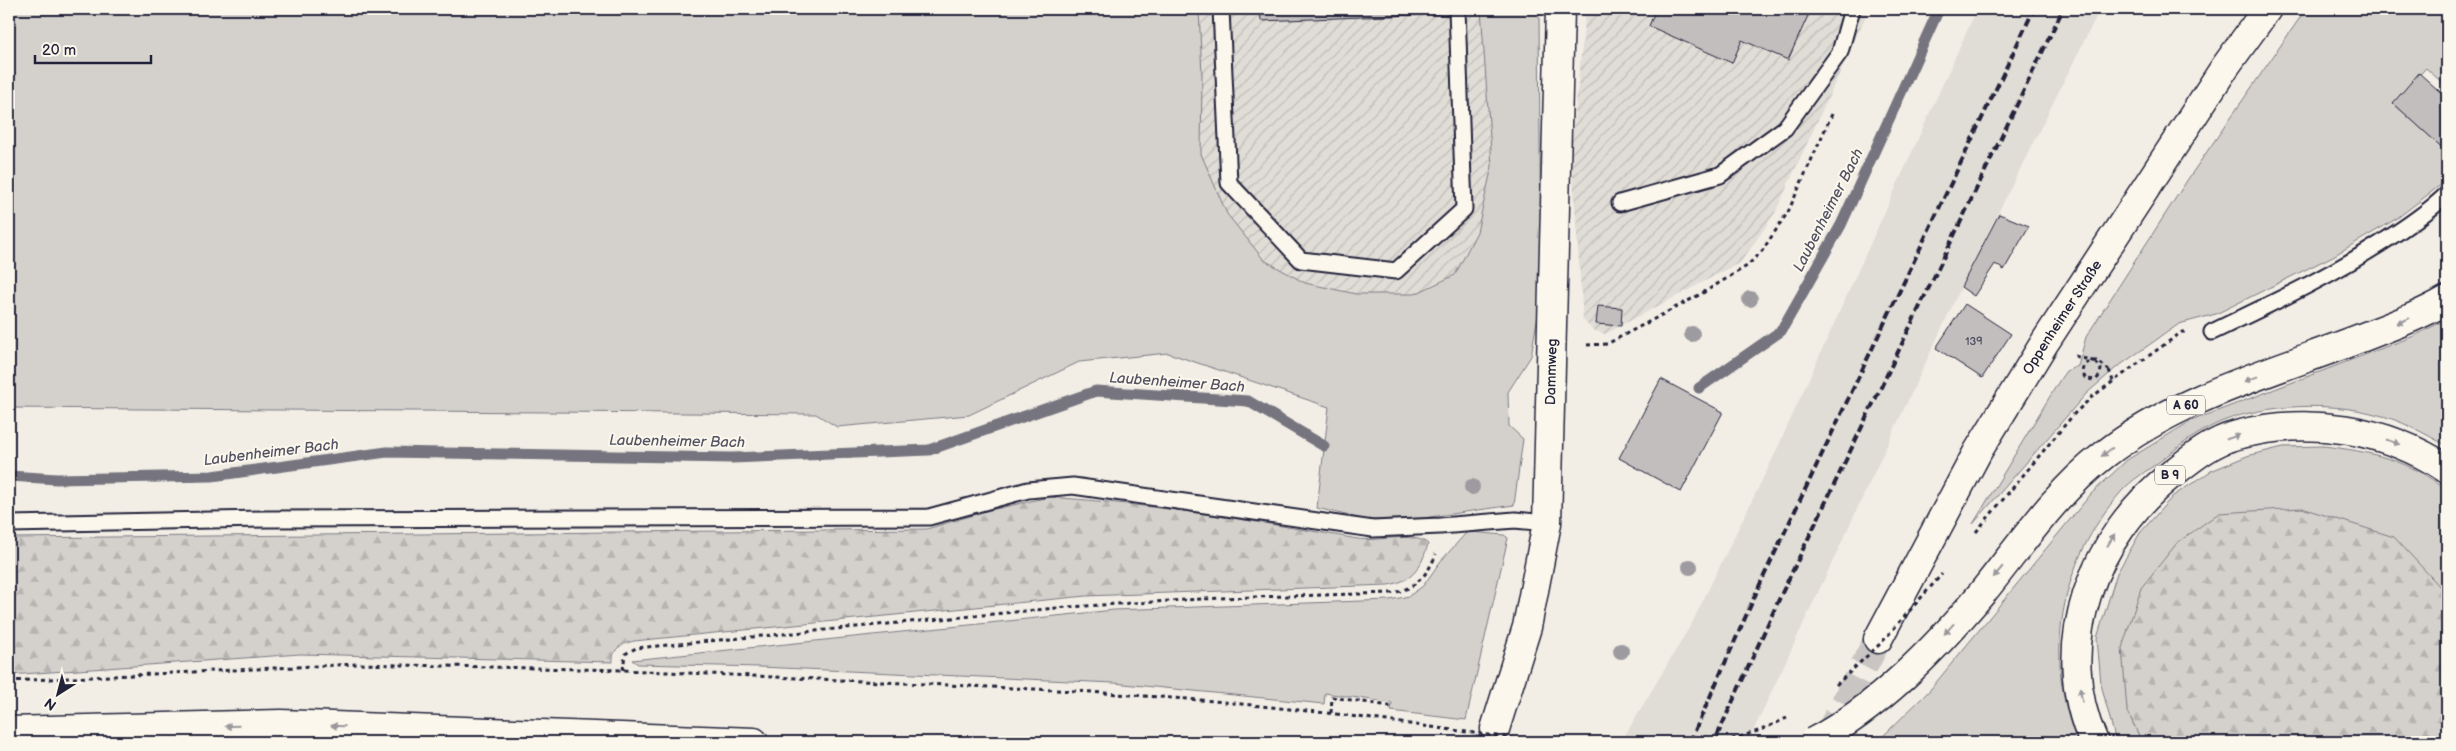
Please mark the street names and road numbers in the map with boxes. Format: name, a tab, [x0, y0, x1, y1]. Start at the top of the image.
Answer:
street label: Oppenheimer Straße	[2019, 257, 2105, 378]
street label: Dammweg	[1542, 338, 1561, 405]
road number: A 60	[2167, 396, 2205, 414]
road number: B 9	[2155, 466, 2185, 484]

